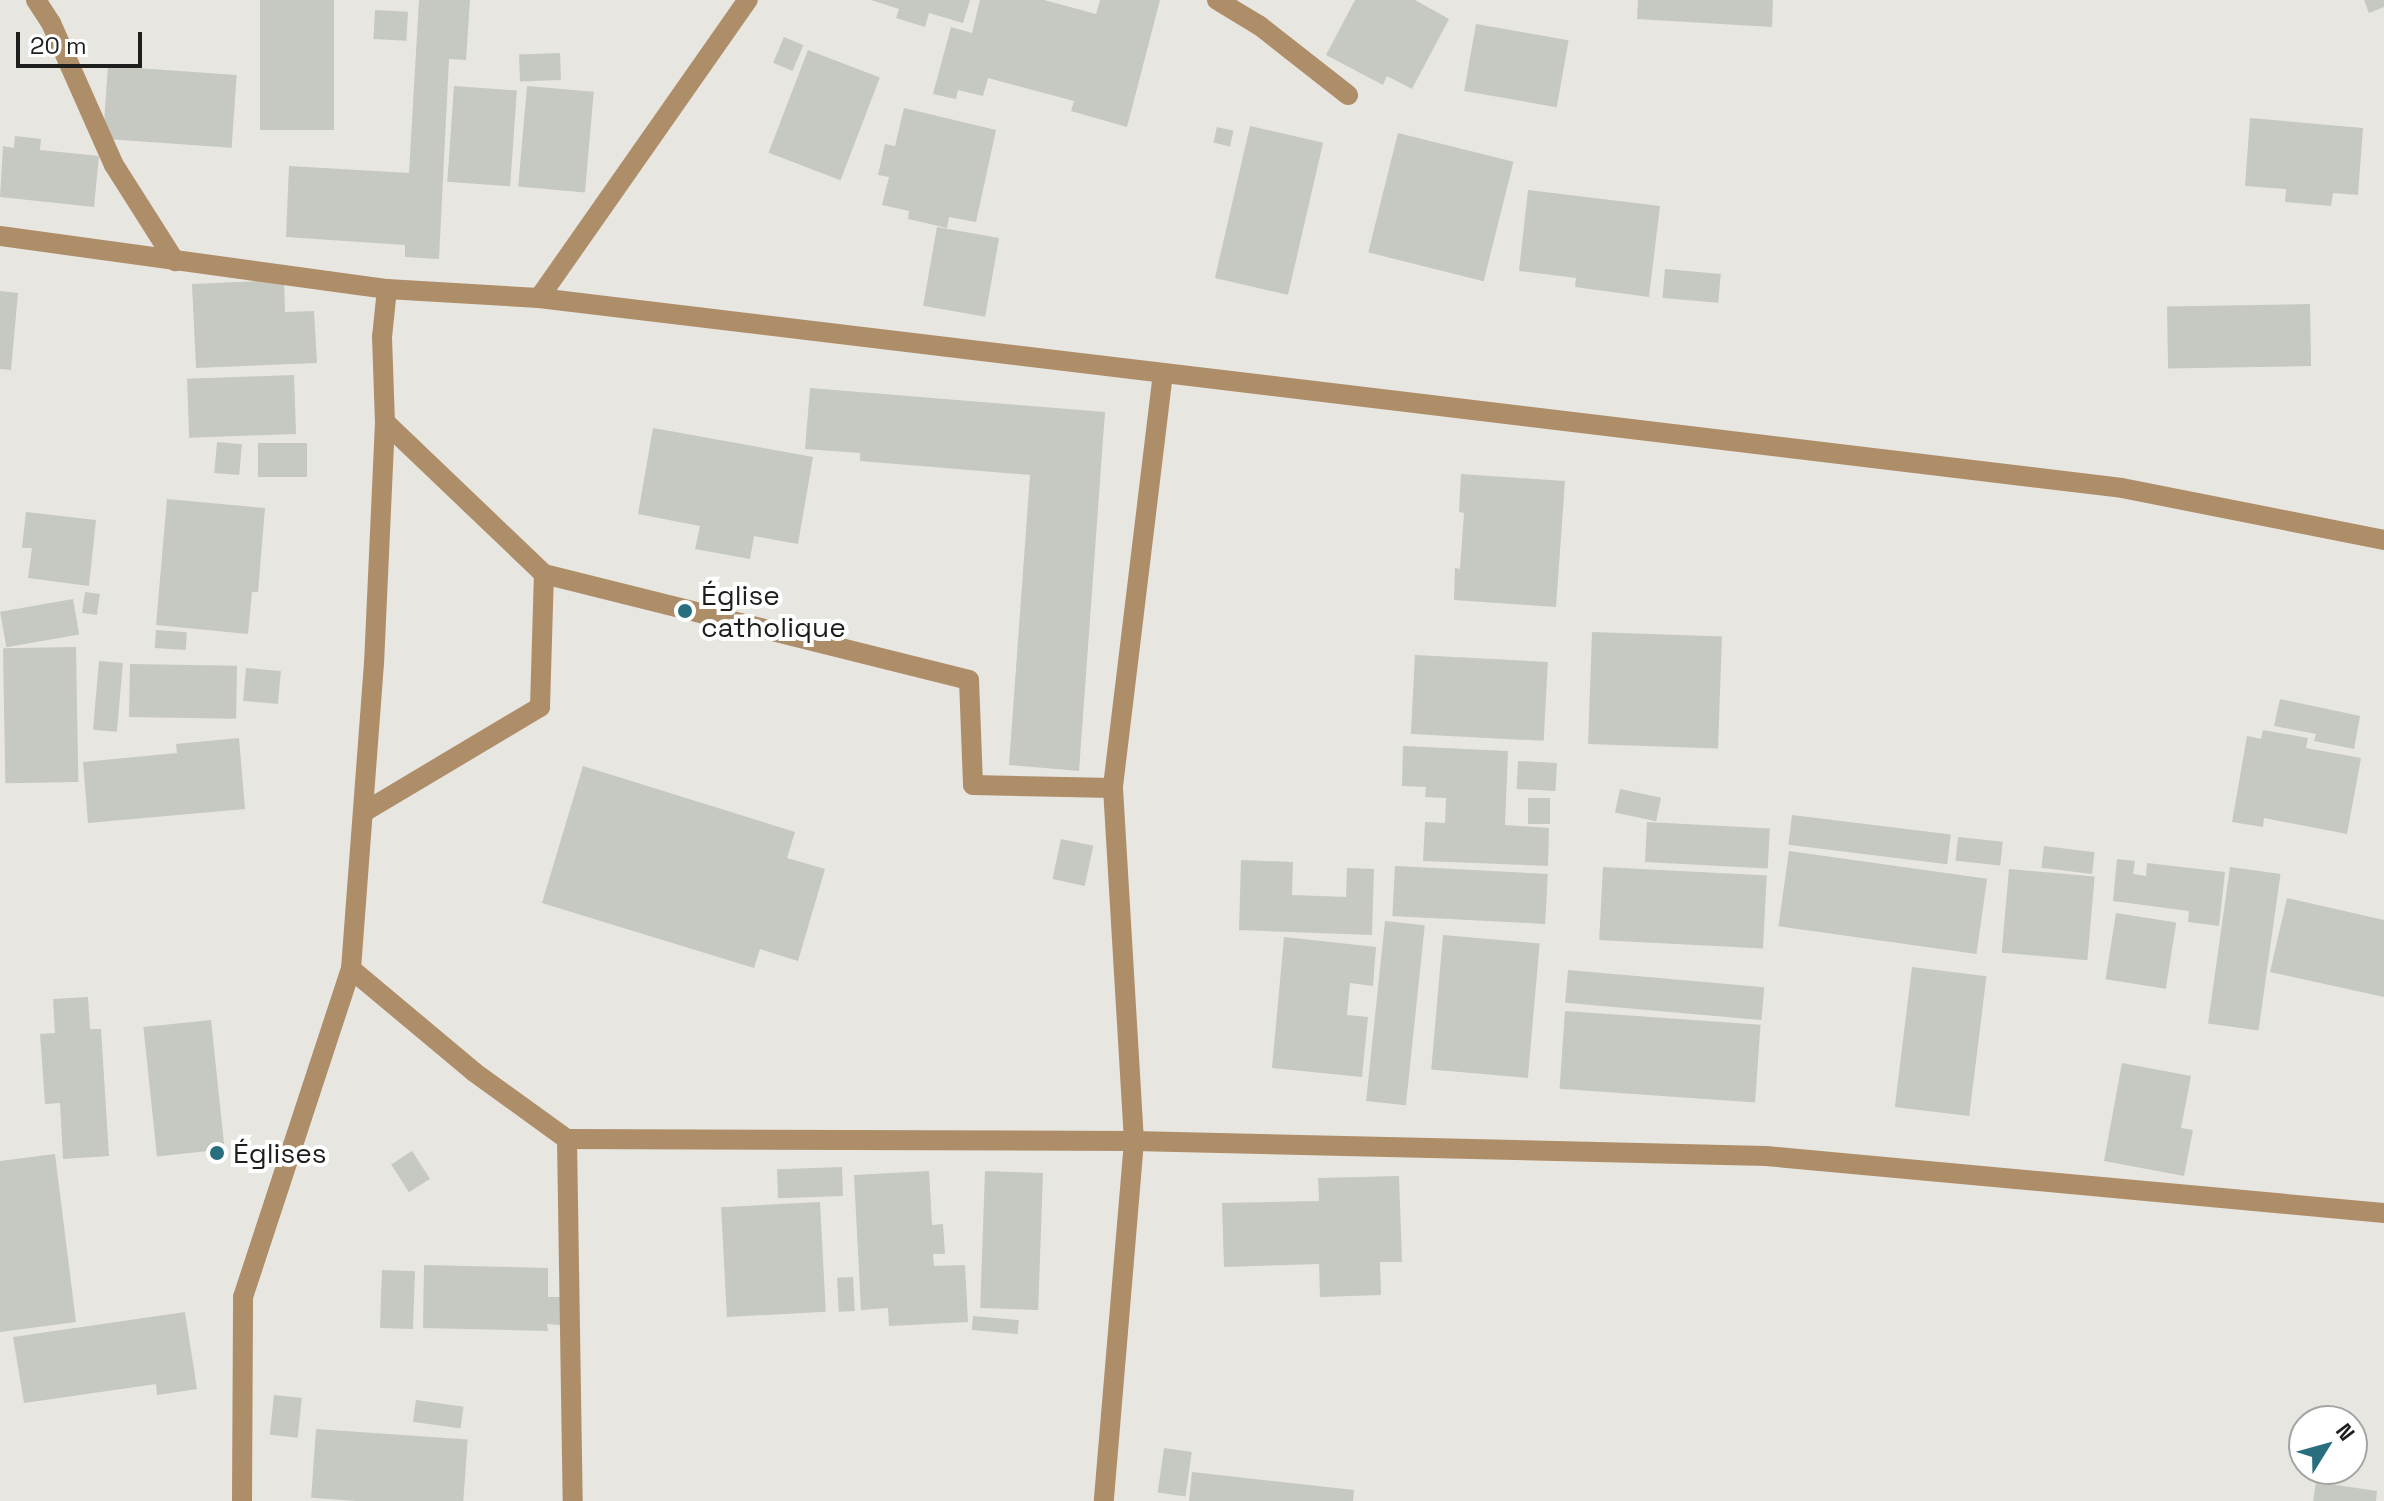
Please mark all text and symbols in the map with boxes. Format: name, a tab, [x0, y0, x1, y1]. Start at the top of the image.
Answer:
scale bar	[20, 16, 146, 66]
text: 20 m	[30, 30, 87, 61]
place label: Église catholique	[701, 578, 846, 644]
marker: Église catholique	[676, 602, 694, 620]
place label: Églises	[233, 1136, 327, 1170]
marker: Églises	[208, 1144, 226, 1162]
north arrow	[2288, 1405, 2368, 1485]
text: N	[2330, 1417, 2361, 1446]

